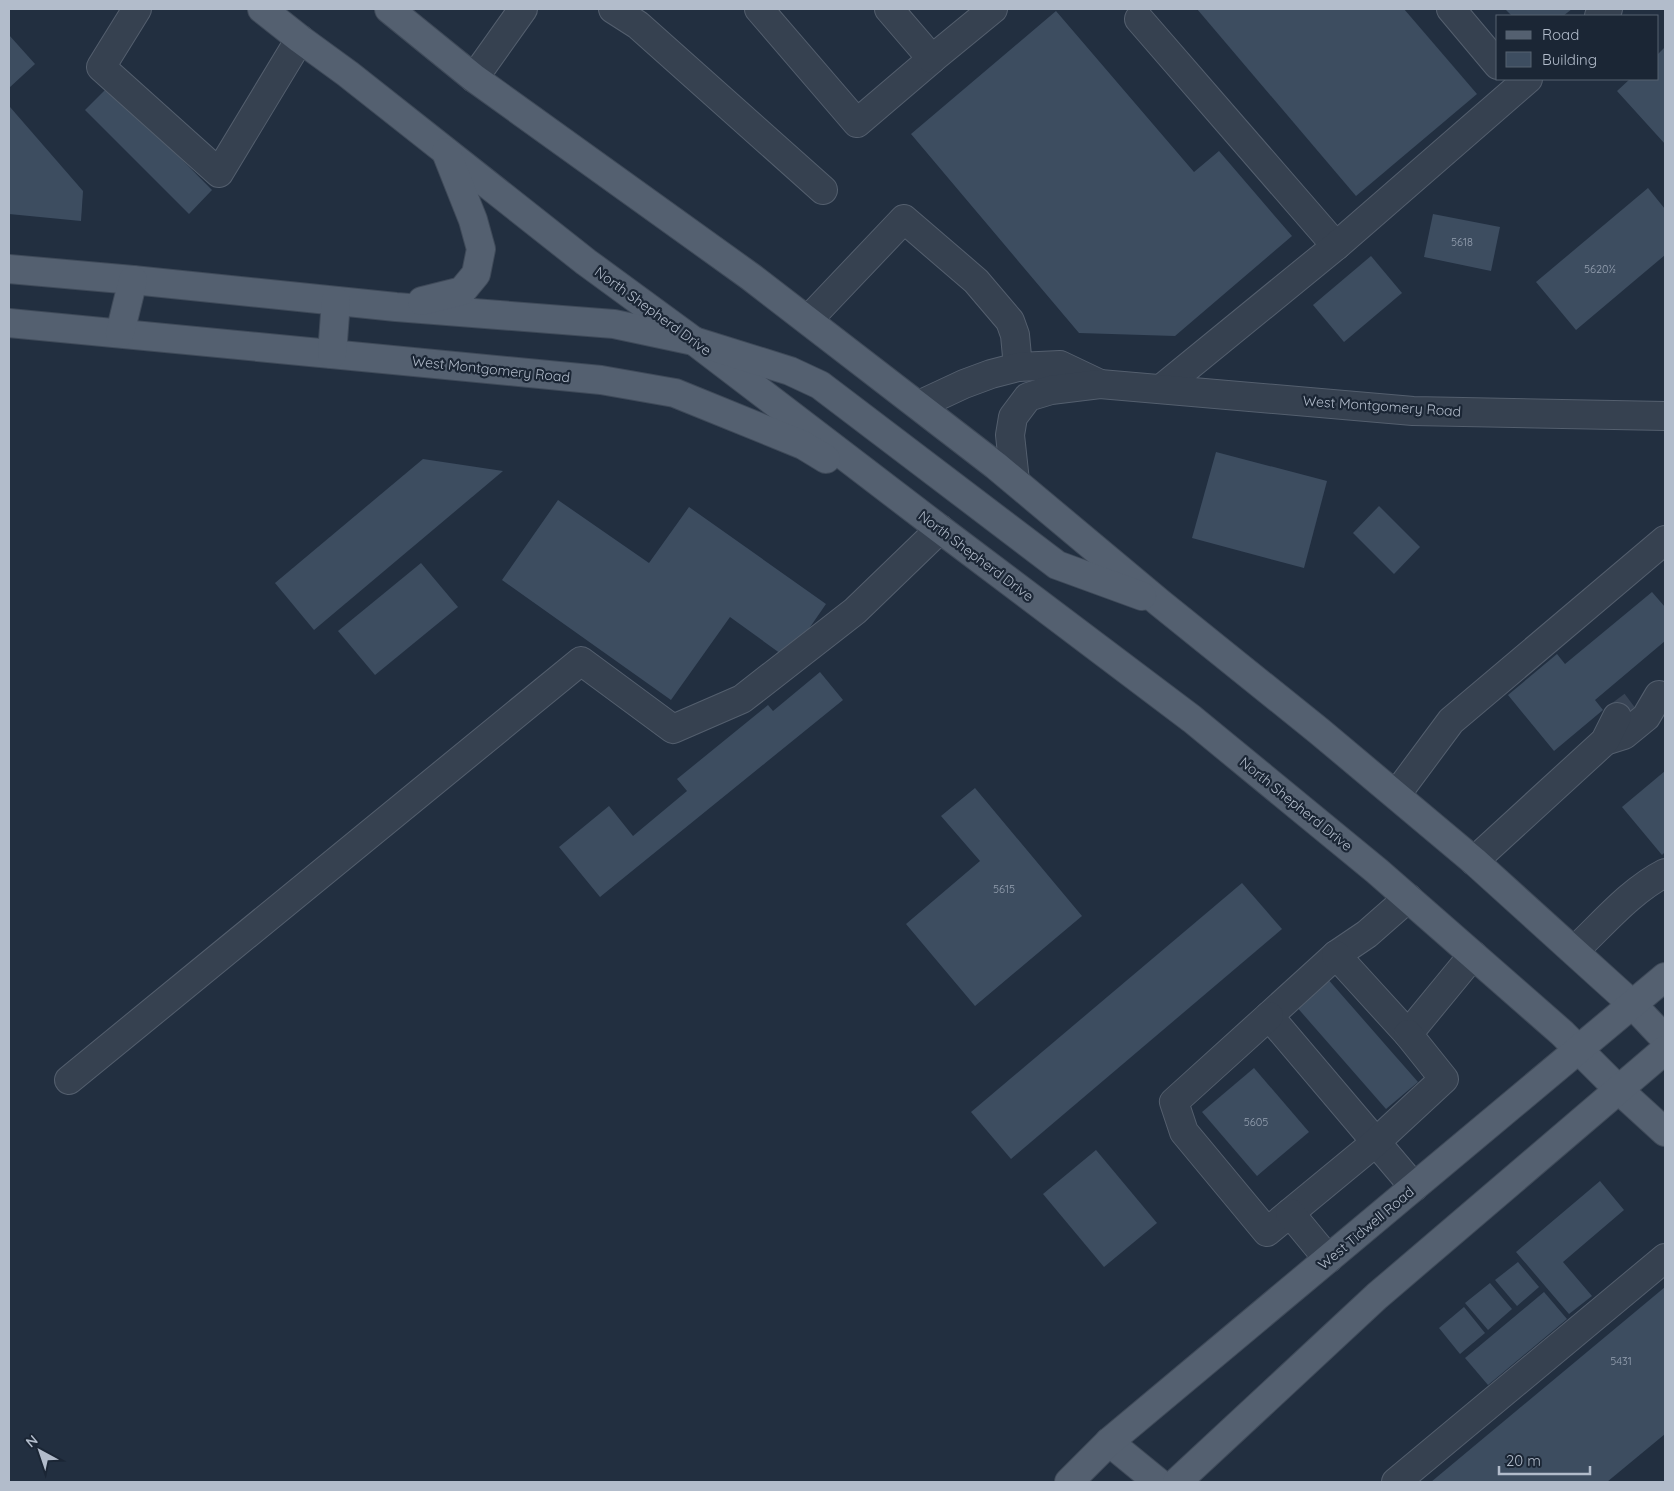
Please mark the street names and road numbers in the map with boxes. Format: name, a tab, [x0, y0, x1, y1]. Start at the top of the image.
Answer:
street label: North Shepherd Drive	[591, 263, 715, 359]
street label: West Montgomery Road	[411, 352, 571, 386]
street label: West Montgomery Road	[1302, 391, 1462, 421]
street label: North Shepherd Drive	[915, 507, 1037, 605]
street label: North Shepherd Drive	[1236, 753, 1356, 855]
street label: West Tidwell Road	[1314, 1183, 1418, 1273]

